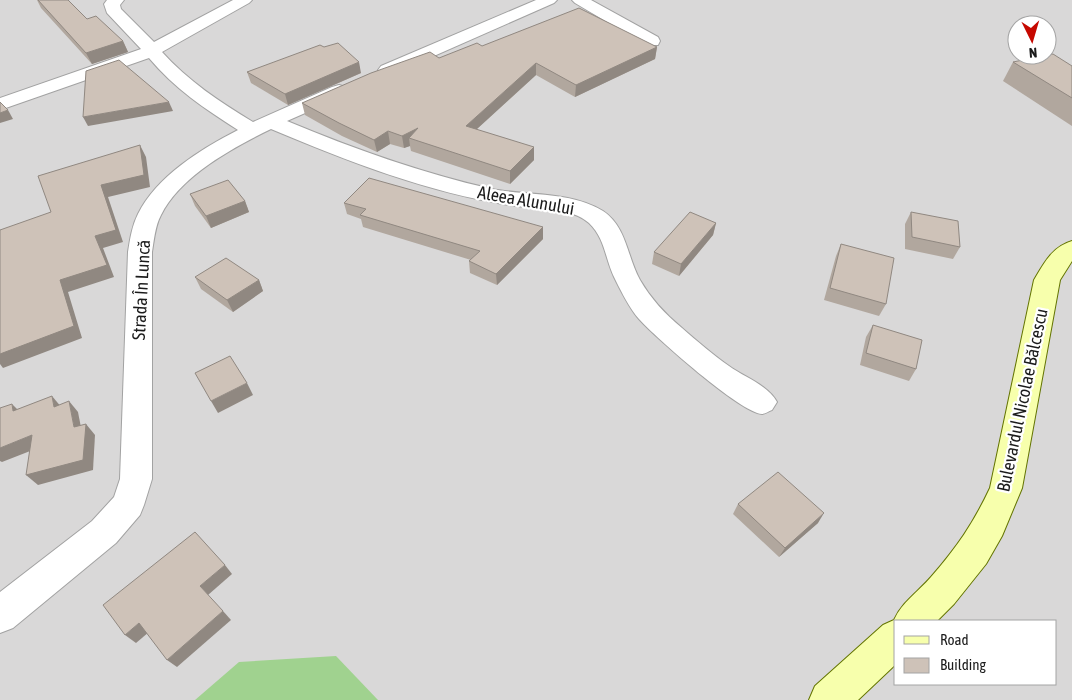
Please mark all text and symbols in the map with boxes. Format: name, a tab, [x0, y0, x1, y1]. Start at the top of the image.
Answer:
north arrow	[1007, 15, 1057, 65]
text: N	[1028, 45, 1038, 61]
street label: Aleea Alunului	[476, 181, 576, 219]
street label: Strada În Luncă	[128, 239, 154, 341]
street label: Bulevardul Nicolae Bălcescu	[992, 306, 1052, 494]
legend	[894, 620, 1057, 685]
text: Road	[940, 631, 969, 648]
text: Building	[940, 656, 986, 673]

